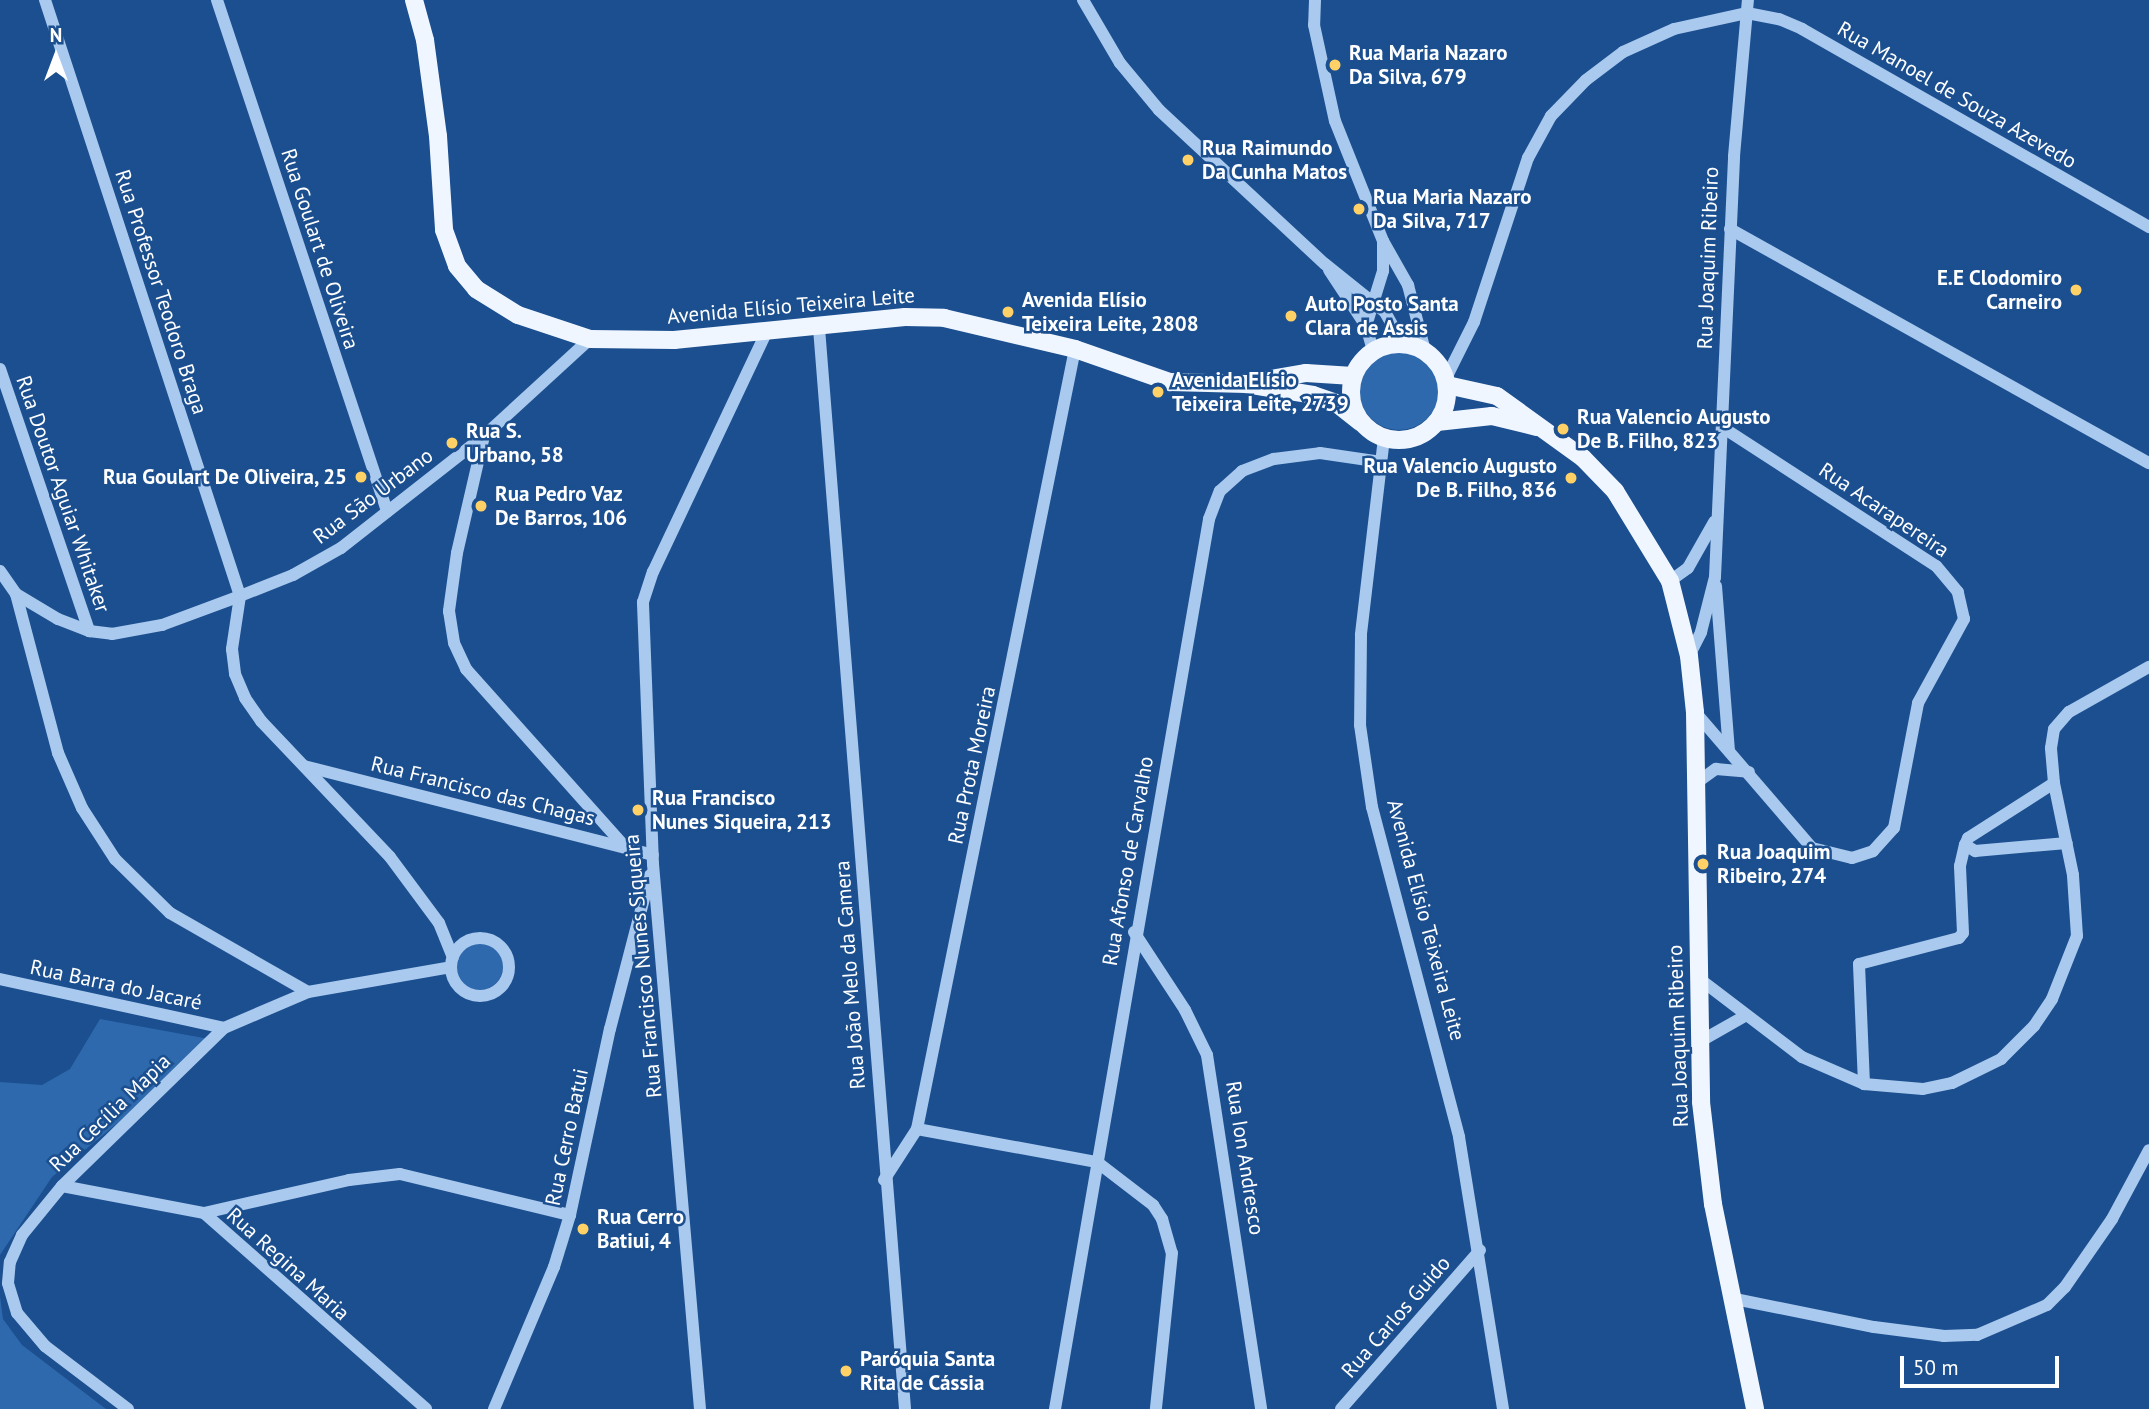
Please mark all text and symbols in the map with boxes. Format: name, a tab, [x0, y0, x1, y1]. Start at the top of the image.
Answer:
street label: Rua Manoel de Souza Azevedo	[1833, 16, 2081, 174]
north arrow	[21, 21, 91, 91]
text: N	[50, 23, 62, 47]
place label: Rua Maria Nazaro Da Silva, 679	[1349, 40, 1508, 90]
marker: Rua Maria Nazaro Da Silva, 679	[1327, 57, 1343, 73]
place label: Rua Raimundo Da Cunha Matos	[1202, 135, 1347, 185]
street label: Rua Goulart de Oliveira	[276, 145, 364, 353]
marker: Rua Raimundo Da Cunha Matos	[1180, 152, 1196, 168]
street label: Rua Professor Teodoro Braga	[109, 166, 213, 418]
street label: Rua Joaquim Ribeiro	[1692, 166, 1724, 350]
place label: Rua Maria Nazaro Da Silva, 717	[1373, 184, 1532, 234]
marker: Rua Maria Nazaro Da Silva, 717	[1351, 201, 1367, 217]
place label: E.E Clodomiro Carneiro	[1937, 265, 2062, 315]
marker: E.E Clodomiro Carneiro	[2068, 282, 2084, 298]
street label: Avenida Elísio Teixeira Leite	[666, 283, 916, 329]
place label: Avenida Elísio Teixeira Leite, 2808	[1022, 287, 1200, 337]
place label: Auto Posto Santa Clara de Assis	[1305, 291, 1459, 341]
marker: Avenida Elísio Teixeira Leite, 2808	[1000, 304, 1016, 320]
marker: Auto Posto Santa Clara de Assis	[1283, 308, 1299, 324]
place label: Avenida Elísio Teixeira Leite, 2739	[1172, 367, 1350, 417]
street label: Rua Doutor Aguiar Whitaker	[10, 372, 116, 616]
marker: Avenida Elísio Teixeira Leite, 2739	[1150, 384, 1166, 400]
place label: Rua Valencio Augusto De B. Filho, 823	[1577, 404, 1772, 454]
place label: Rua S. Urbano, 58	[466, 418, 565, 468]
marker: Rua Valencio Augusto De B. Filho, 823	[1555, 421, 1571, 437]
marker: Rua S. Urbano, 58	[444, 435, 460, 451]
street label: Rua São Urbano	[308, 443, 438, 549]
place label: Rua Valencio Augusto De B. Filho, 836	[1362, 453, 1557, 503]
street label: Rua Acarapereira	[1814, 457, 1954, 563]
place label: Rua Goulart De Oliveira, 25	[101, 464, 347, 490]
marker: Rua Goulart De Oliveira, 25	[353, 469, 369, 485]
marker: Rua Valencio Augusto De B. Filho, 836	[1563, 470, 1579, 486]
place label: Rua Pedro Vaz De Barros, 106	[495, 481, 629, 531]
marker: Rua Pedro Vaz De Barros, 106	[473, 498, 489, 514]
street label: Rua Prota Moreira	[943, 684, 1001, 846]
street label: Rua Francisco das Chagas	[368, 751, 598, 831]
street label: Rua Afonso de Carvalho	[1097, 754, 1159, 968]
place label: Rua Francisco Nunes Siqueira, 213	[652, 785, 833, 835]
street label: Avenida Elísio Teixeira Leite	[1382, 796, 1470, 1044]
marker: Rua Francisco Nunes Siqueira, 213	[630, 802, 646, 818]
street label: Rua Francisco Nunes Siqueira	[619, 833, 667, 1099]
place label: Rua Joaquim Ribeiro, 274	[1717, 839, 1830, 889]
marker: Rua Joaquim Ribeiro, 274	[1695, 856, 1711, 872]
street label: Rua João Melo da Camera	[829, 860, 871, 1090]
street label: Rua Joaquim Ribeiro	[1662, 944, 1694, 1128]
street label: Rua Barra do Jacaré	[28, 954, 204, 1016]
street label: Rua Cecília Mapia	[44, 1049, 176, 1177]
street label: Rua Cerro Batui	[540, 1066, 594, 1208]
street label: Rua Ion Andresco	[1220, 1079, 1270, 1237]
street label: Rua Regina Maria	[222, 1202, 354, 1326]
place label: Rua Cerro Batiui, 4	[597, 1204, 684, 1254]
marker: Rua Cerro Batiui, 4	[575, 1221, 591, 1237]
street label: Rua Carlos Guido	[1336, 1251, 1456, 1383]
scale bar	[1904, 1342, 2063, 1386]
place label: Paróquia Santa Rita de Cássia	[860, 1346, 995, 1396]
text: 50 m	[1913, 1354, 1959, 1381]
marker: Paróquia Santa Rita de Cássia	[838, 1363, 854, 1379]

